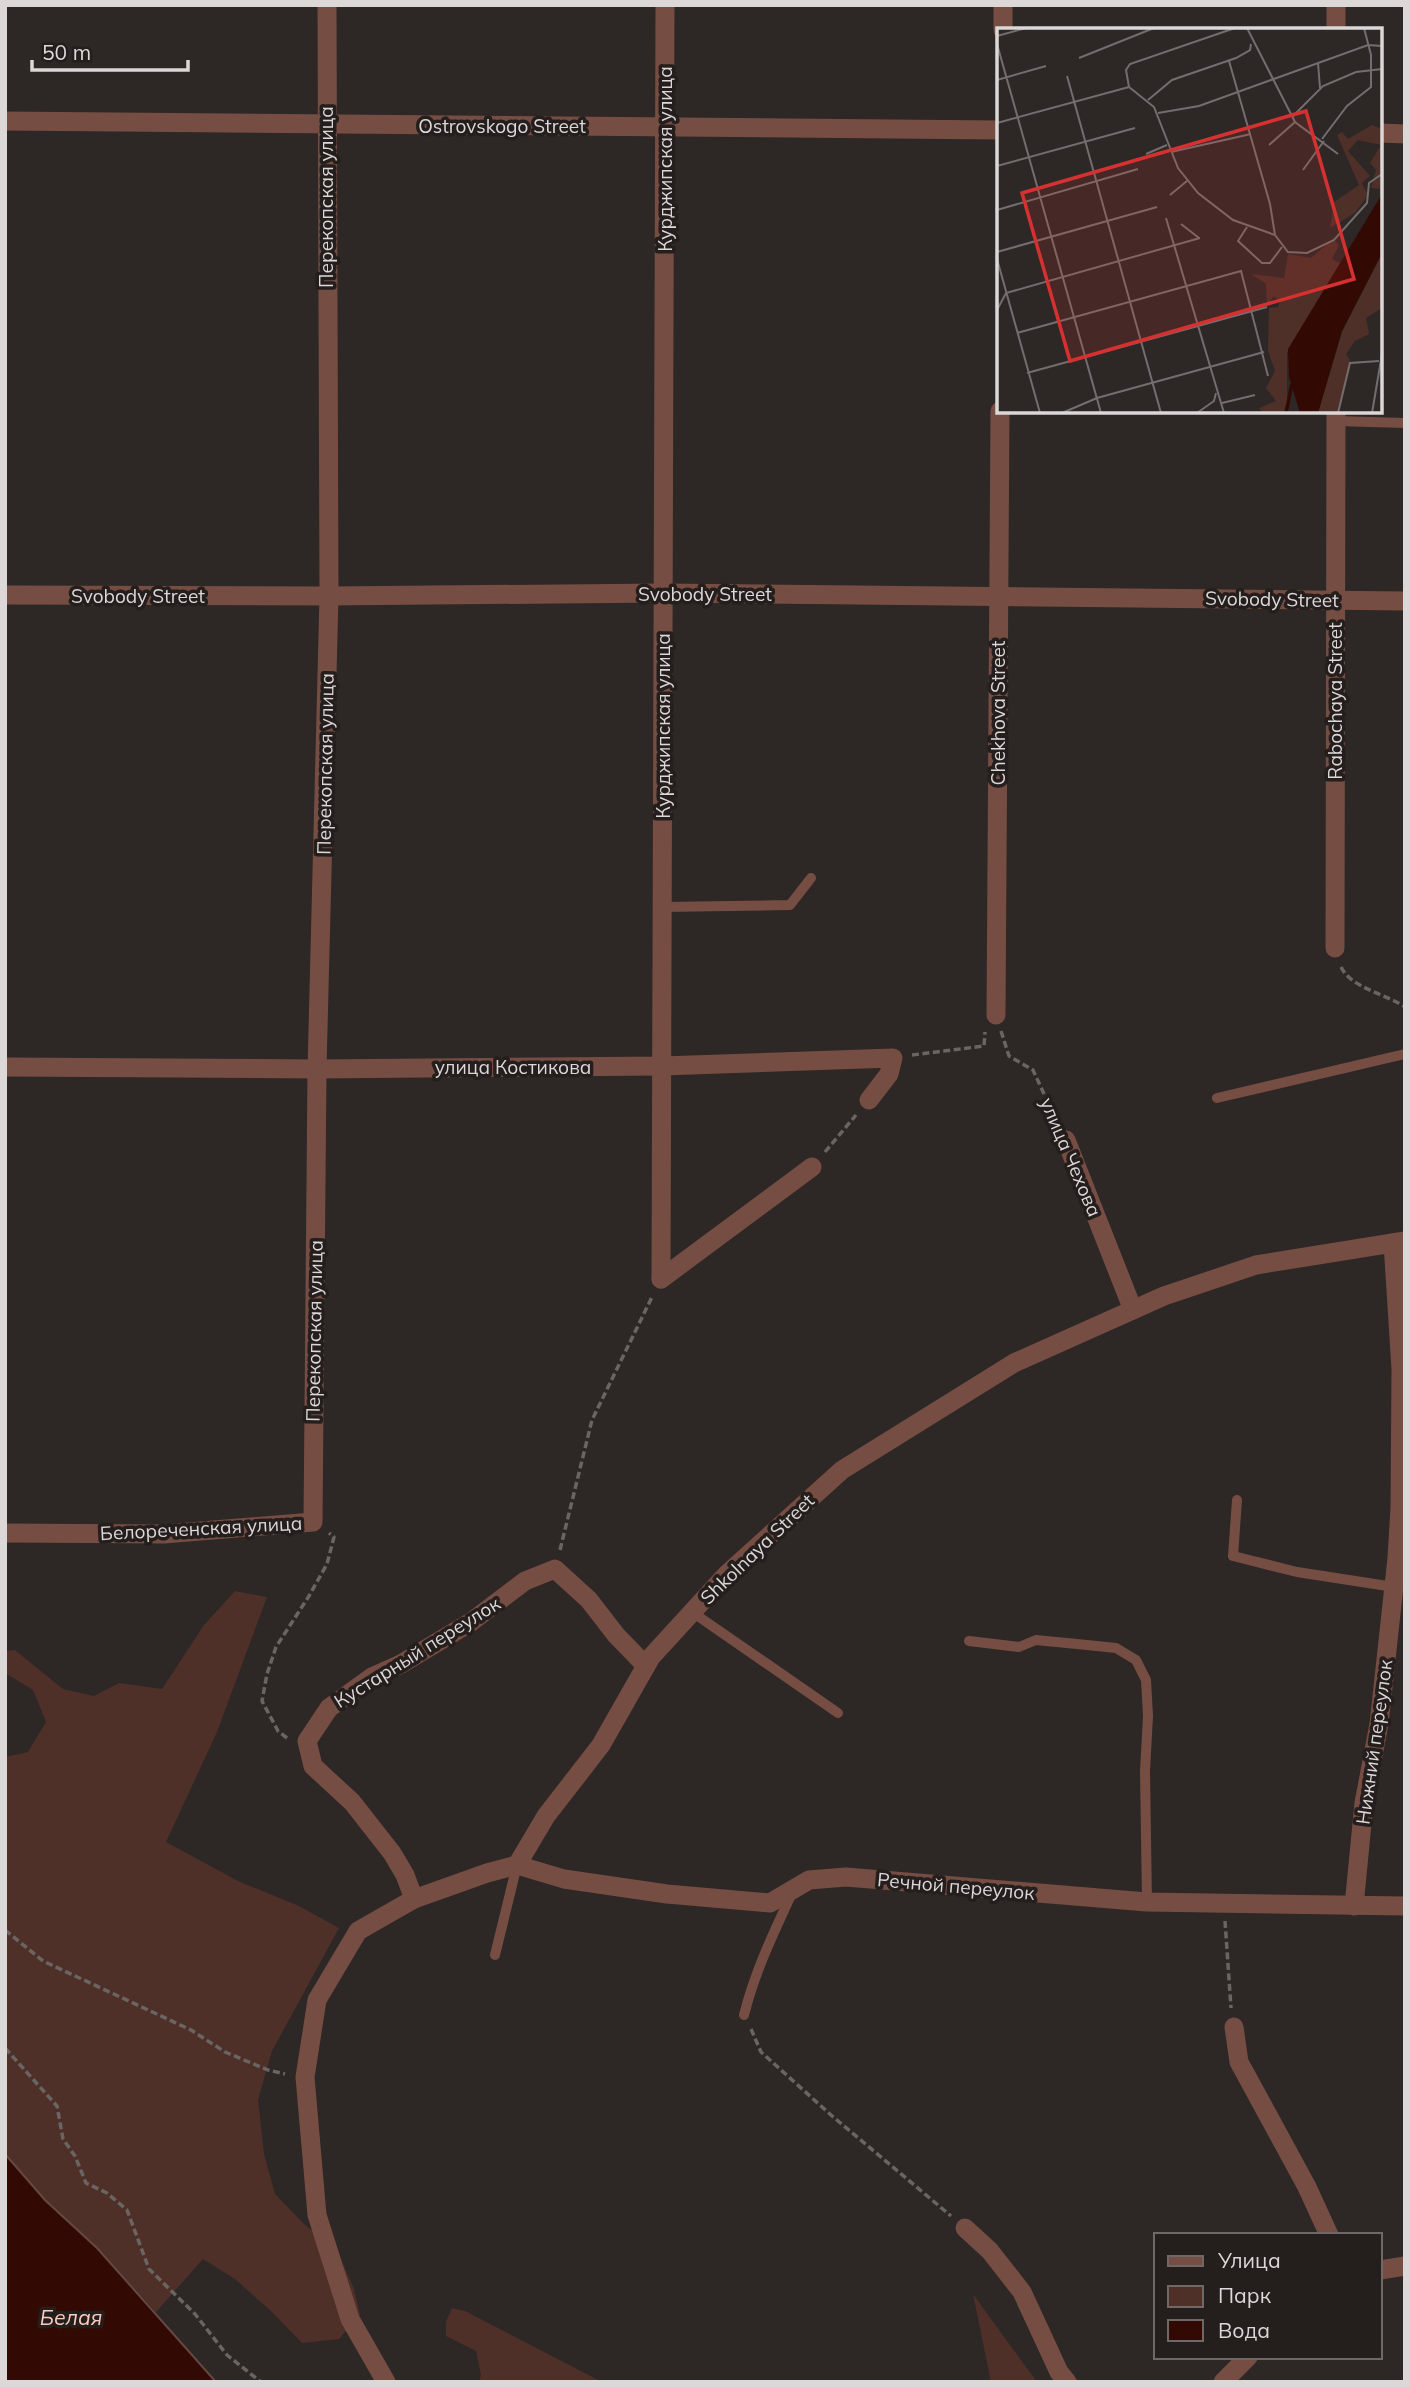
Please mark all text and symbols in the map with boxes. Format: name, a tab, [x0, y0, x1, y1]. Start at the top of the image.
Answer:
scale bar	[32, 28, 187, 72]
inset map	[997, 28, 1382, 413]
text: 50 m	[42, 39, 91, 65]
street label: Курджипская улица	[653, 66, 677, 252]
street label: Перекопская улица	[314, 106, 338, 288]
street label: Ostrovskogo Street	[418, 114, 586, 138]
street label: Svobody Street	[638, 582, 772, 606]
street label: Svobody Street	[71, 584, 205, 608]
street label: Svobody Street	[1205, 586, 1339, 612]
street label: Rabochaya Street	[1323, 622, 1347, 780]
street label: Курджипская улица	[651, 633, 675, 819]
street label: Chekhova Street	[986, 640, 1010, 785]
street label: Перекопская улица	[311, 673, 339, 855]
street label: улица Костикова	[435, 1055, 591, 1079]
street label: улица Чехова	[1035, 1094, 1107, 1220]
street label: Перекопская улица	[300, 1240, 328, 1422]
street label: Shkolnaya Street	[695, 1488, 819, 1609]
street label: Белореченская улица	[99, 1511, 303, 1545]
street label: Кустарный переулок	[330, 1591, 505, 1713]
street label: Нижний переулок	[1351, 1657, 1398, 1826]
street label: Речной переулок	[876, 1867, 1036, 1905]
legend	[1154, 2233, 1382, 2359]
text: Улица	[1217, 2247, 1281, 2273]
text: Парк	[1218, 2282, 1272, 2308]
water label: Белая	[40, 2304, 102, 2330]
text: Вода	[1218, 2317, 1270, 2343]

